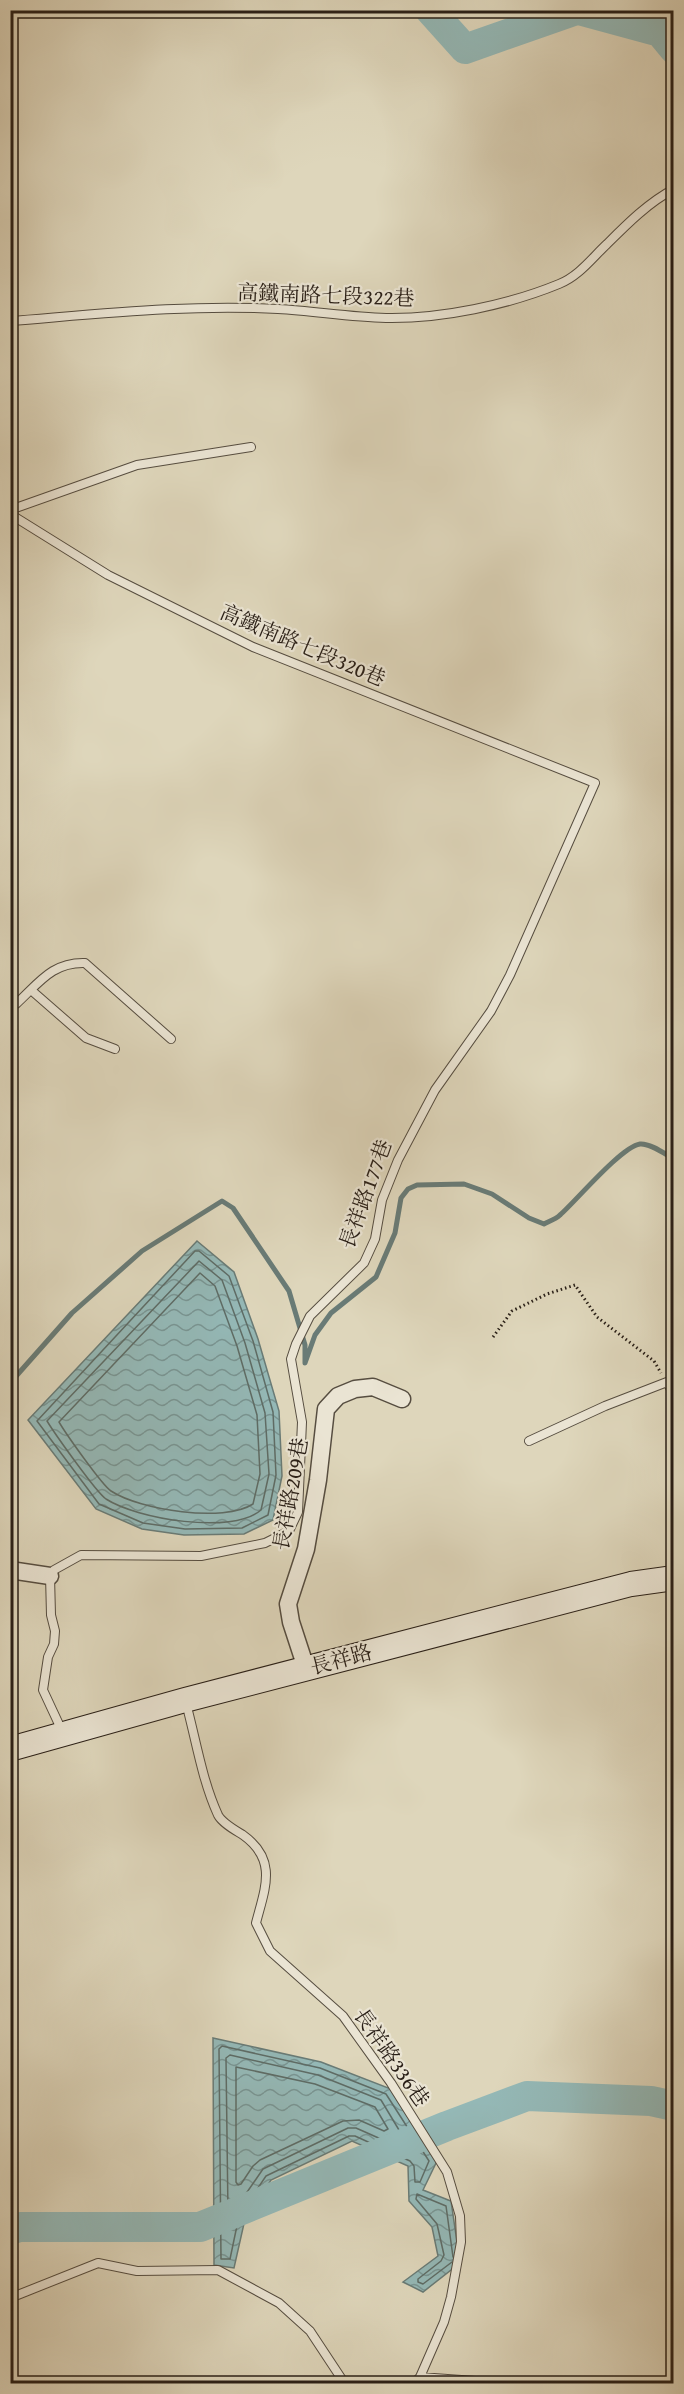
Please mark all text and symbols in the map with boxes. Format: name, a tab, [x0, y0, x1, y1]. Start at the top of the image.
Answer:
street label: 高鐵南路七段322巷	[237, 276, 415, 314]
street label: 高鐵南路七段320巷	[215, 596, 391, 694]
street label: 長祥路177巷	[331, 1135, 399, 1253]
street label: 長祥路209巷	[265, 1435, 315, 1553]
street label: 長祥路	[307, 1636, 375, 1682]
street label: 長祥路336巷	[347, 2001, 437, 2113]

